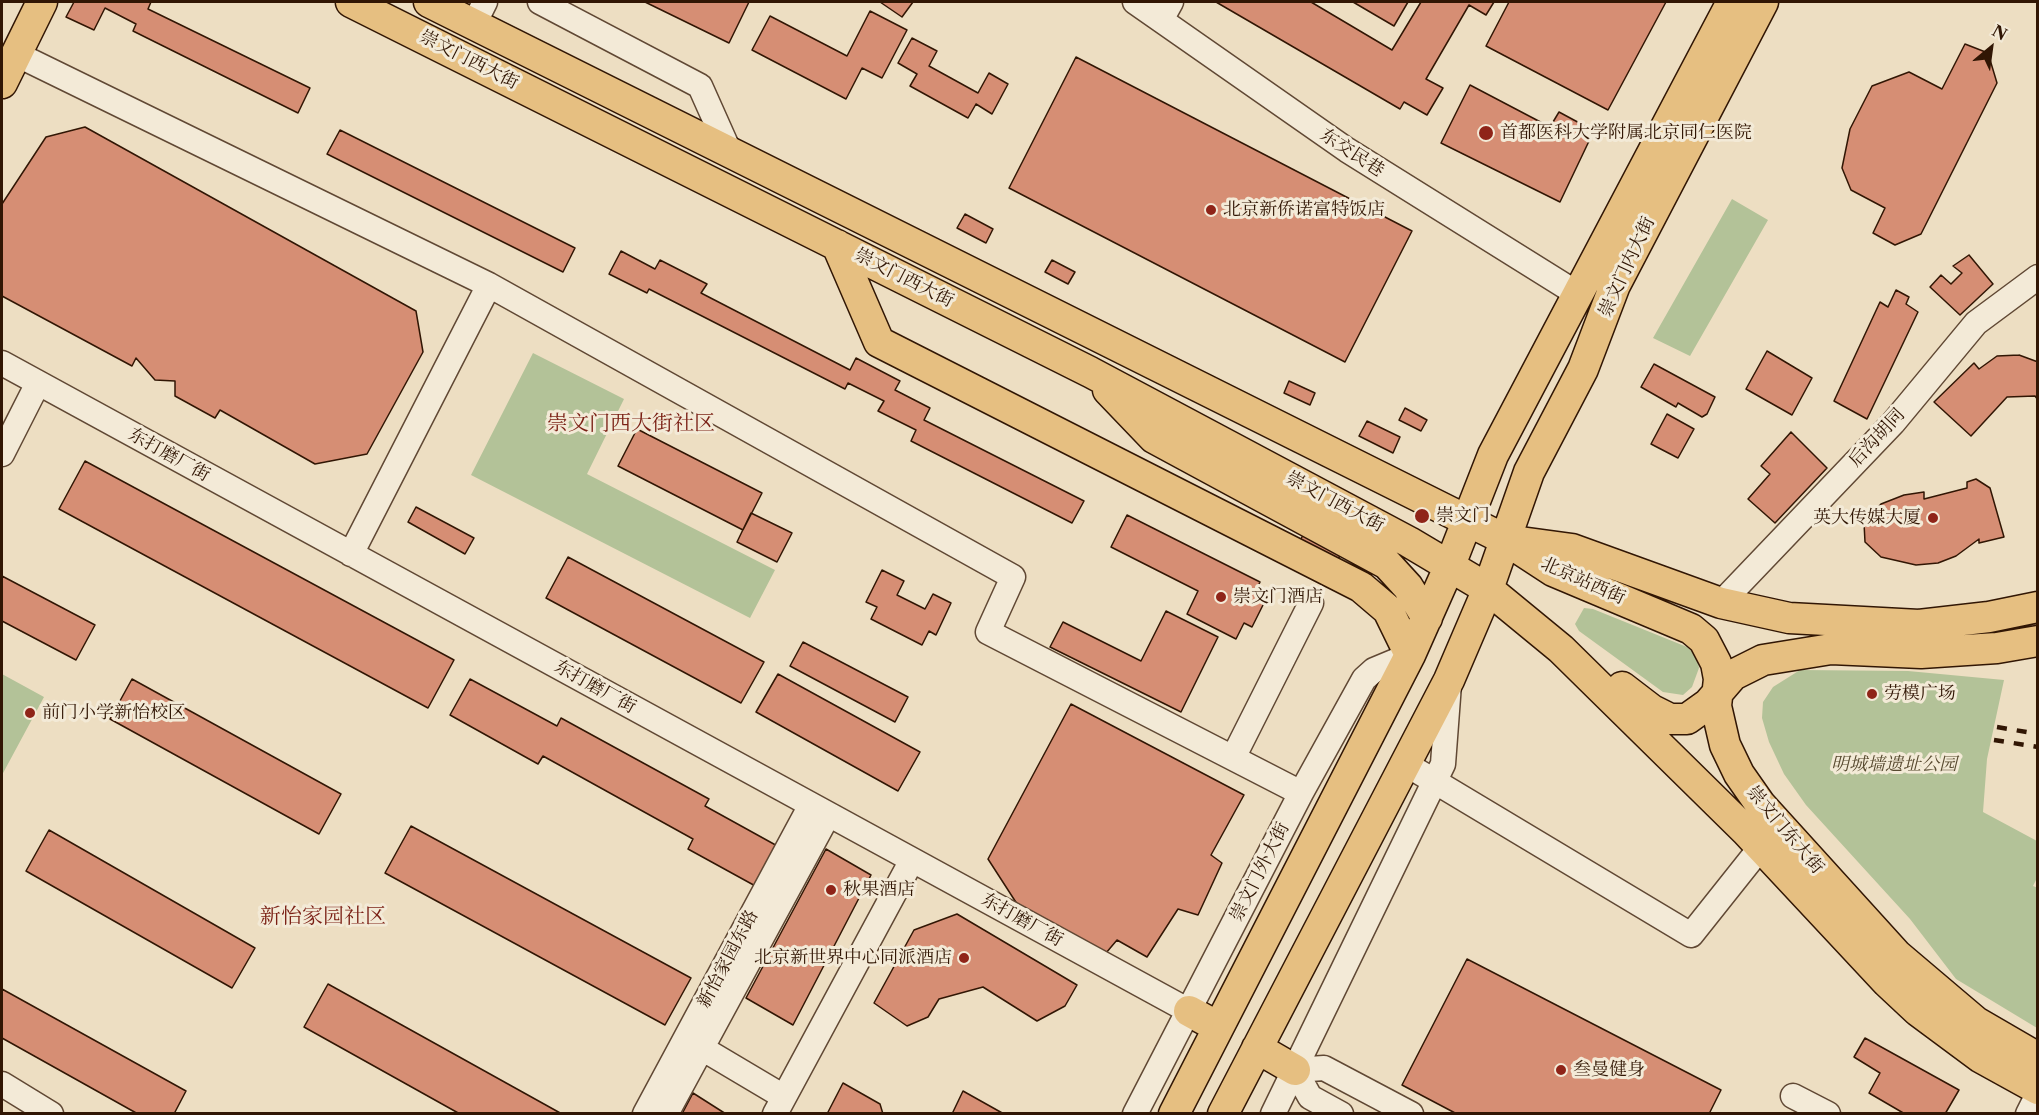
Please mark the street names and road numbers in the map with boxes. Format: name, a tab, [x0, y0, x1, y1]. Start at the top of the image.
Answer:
street label: 崇文门西大街	[416, 26, 522, 94]
street label: 东交民巷	[1316, 124, 1388, 182]
street label: 崇文门内大街	[1594, 213, 1660, 321]
street label: 崇文门西大街	[851, 244, 957, 312]
street label: 后沟胡同	[1845, 404, 1909, 472]
street label: 东打磨厂街	[124, 424, 214, 486]
street label: 崇文门西大街	[1282, 467, 1388, 537]
street label: 北京站西街	[1537, 553, 1629, 609]
street label: 东打磨厂街	[550, 656, 640, 718]
street label: 崇文门东大街	[1742, 782, 1828, 878]
street label: 崇文门外大街	[1226, 819, 1294, 925]
street label: 东打磨厂街	[977, 889, 1067, 951]
street label: 新怡家园东路	[693, 906, 763, 1012]

